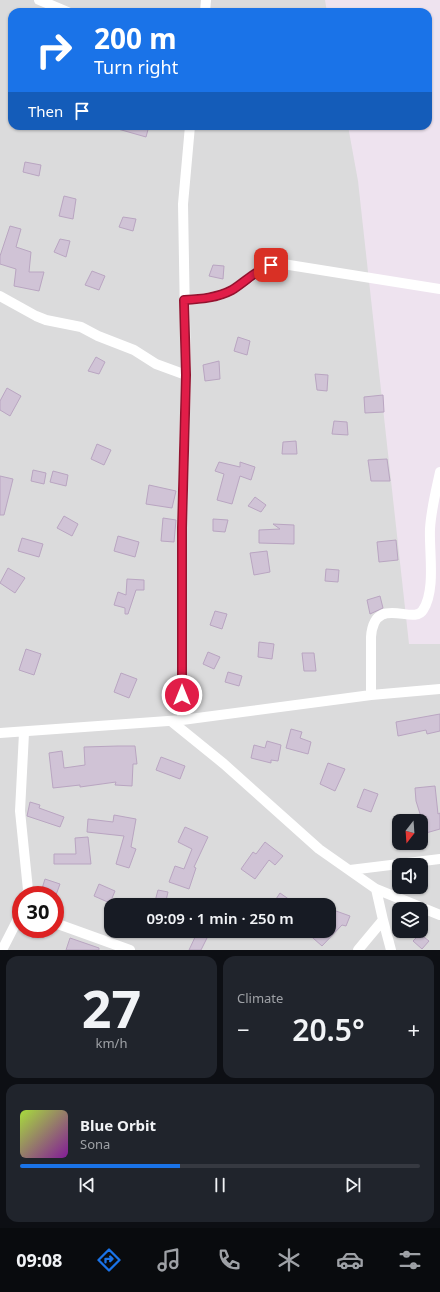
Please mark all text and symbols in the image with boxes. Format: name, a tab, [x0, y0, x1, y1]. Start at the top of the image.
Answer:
text: 200 m	[94, 19, 177, 57]
icon: right	[28, 24, 80, 76]
text: Turn right	[94, 55, 178, 79]
icon: arrive	[71, 100, 93, 122]
text: Then	[28, 101, 63, 121]
pin	[254, 248, 288, 282]
icon: arrive	[260, 254, 282, 276]
position arrow	[161, 674, 203, 716]
north arrow	[392, 814, 428, 850]
map controls	[392, 814, 428, 938]
button: sound	[392, 858, 428, 894]
speed limit sign: 30	[12, 886, 64, 938]
button: layers	[392, 902, 428, 938]
text: 09:09 · 1 min · 250 m	[146, 908, 294, 928]
text: 27	[82, 972, 141, 1043]
text: Climate	[237, 989, 283, 1007]
text: 20.5°	[292, 1009, 365, 1050]
text: −	[237, 1014, 250, 1044]
text: +	[407, 1014, 420, 1044]
text: km/h	[96, 1034, 127, 1052]
text: Blue Orbit	[80, 1115, 156, 1135]
text: Sona	[80, 1135, 110, 1153]
icon: previous	[76, 1174, 98, 1196]
icon: pause	[209, 1174, 231, 1196]
icon: next	[342, 1174, 364, 1196]
icon: directions	[95, 1246, 123, 1274]
icon: music	[155, 1246, 183, 1274]
icon: phone	[215, 1246, 243, 1274]
icon: climate	[275, 1246, 303, 1274]
icon: car	[336, 1246, 364, 1274]
icon: filters	[396, 1246, 424, 1274]
text: 09:08	[16, 1248, 62, 1272]

